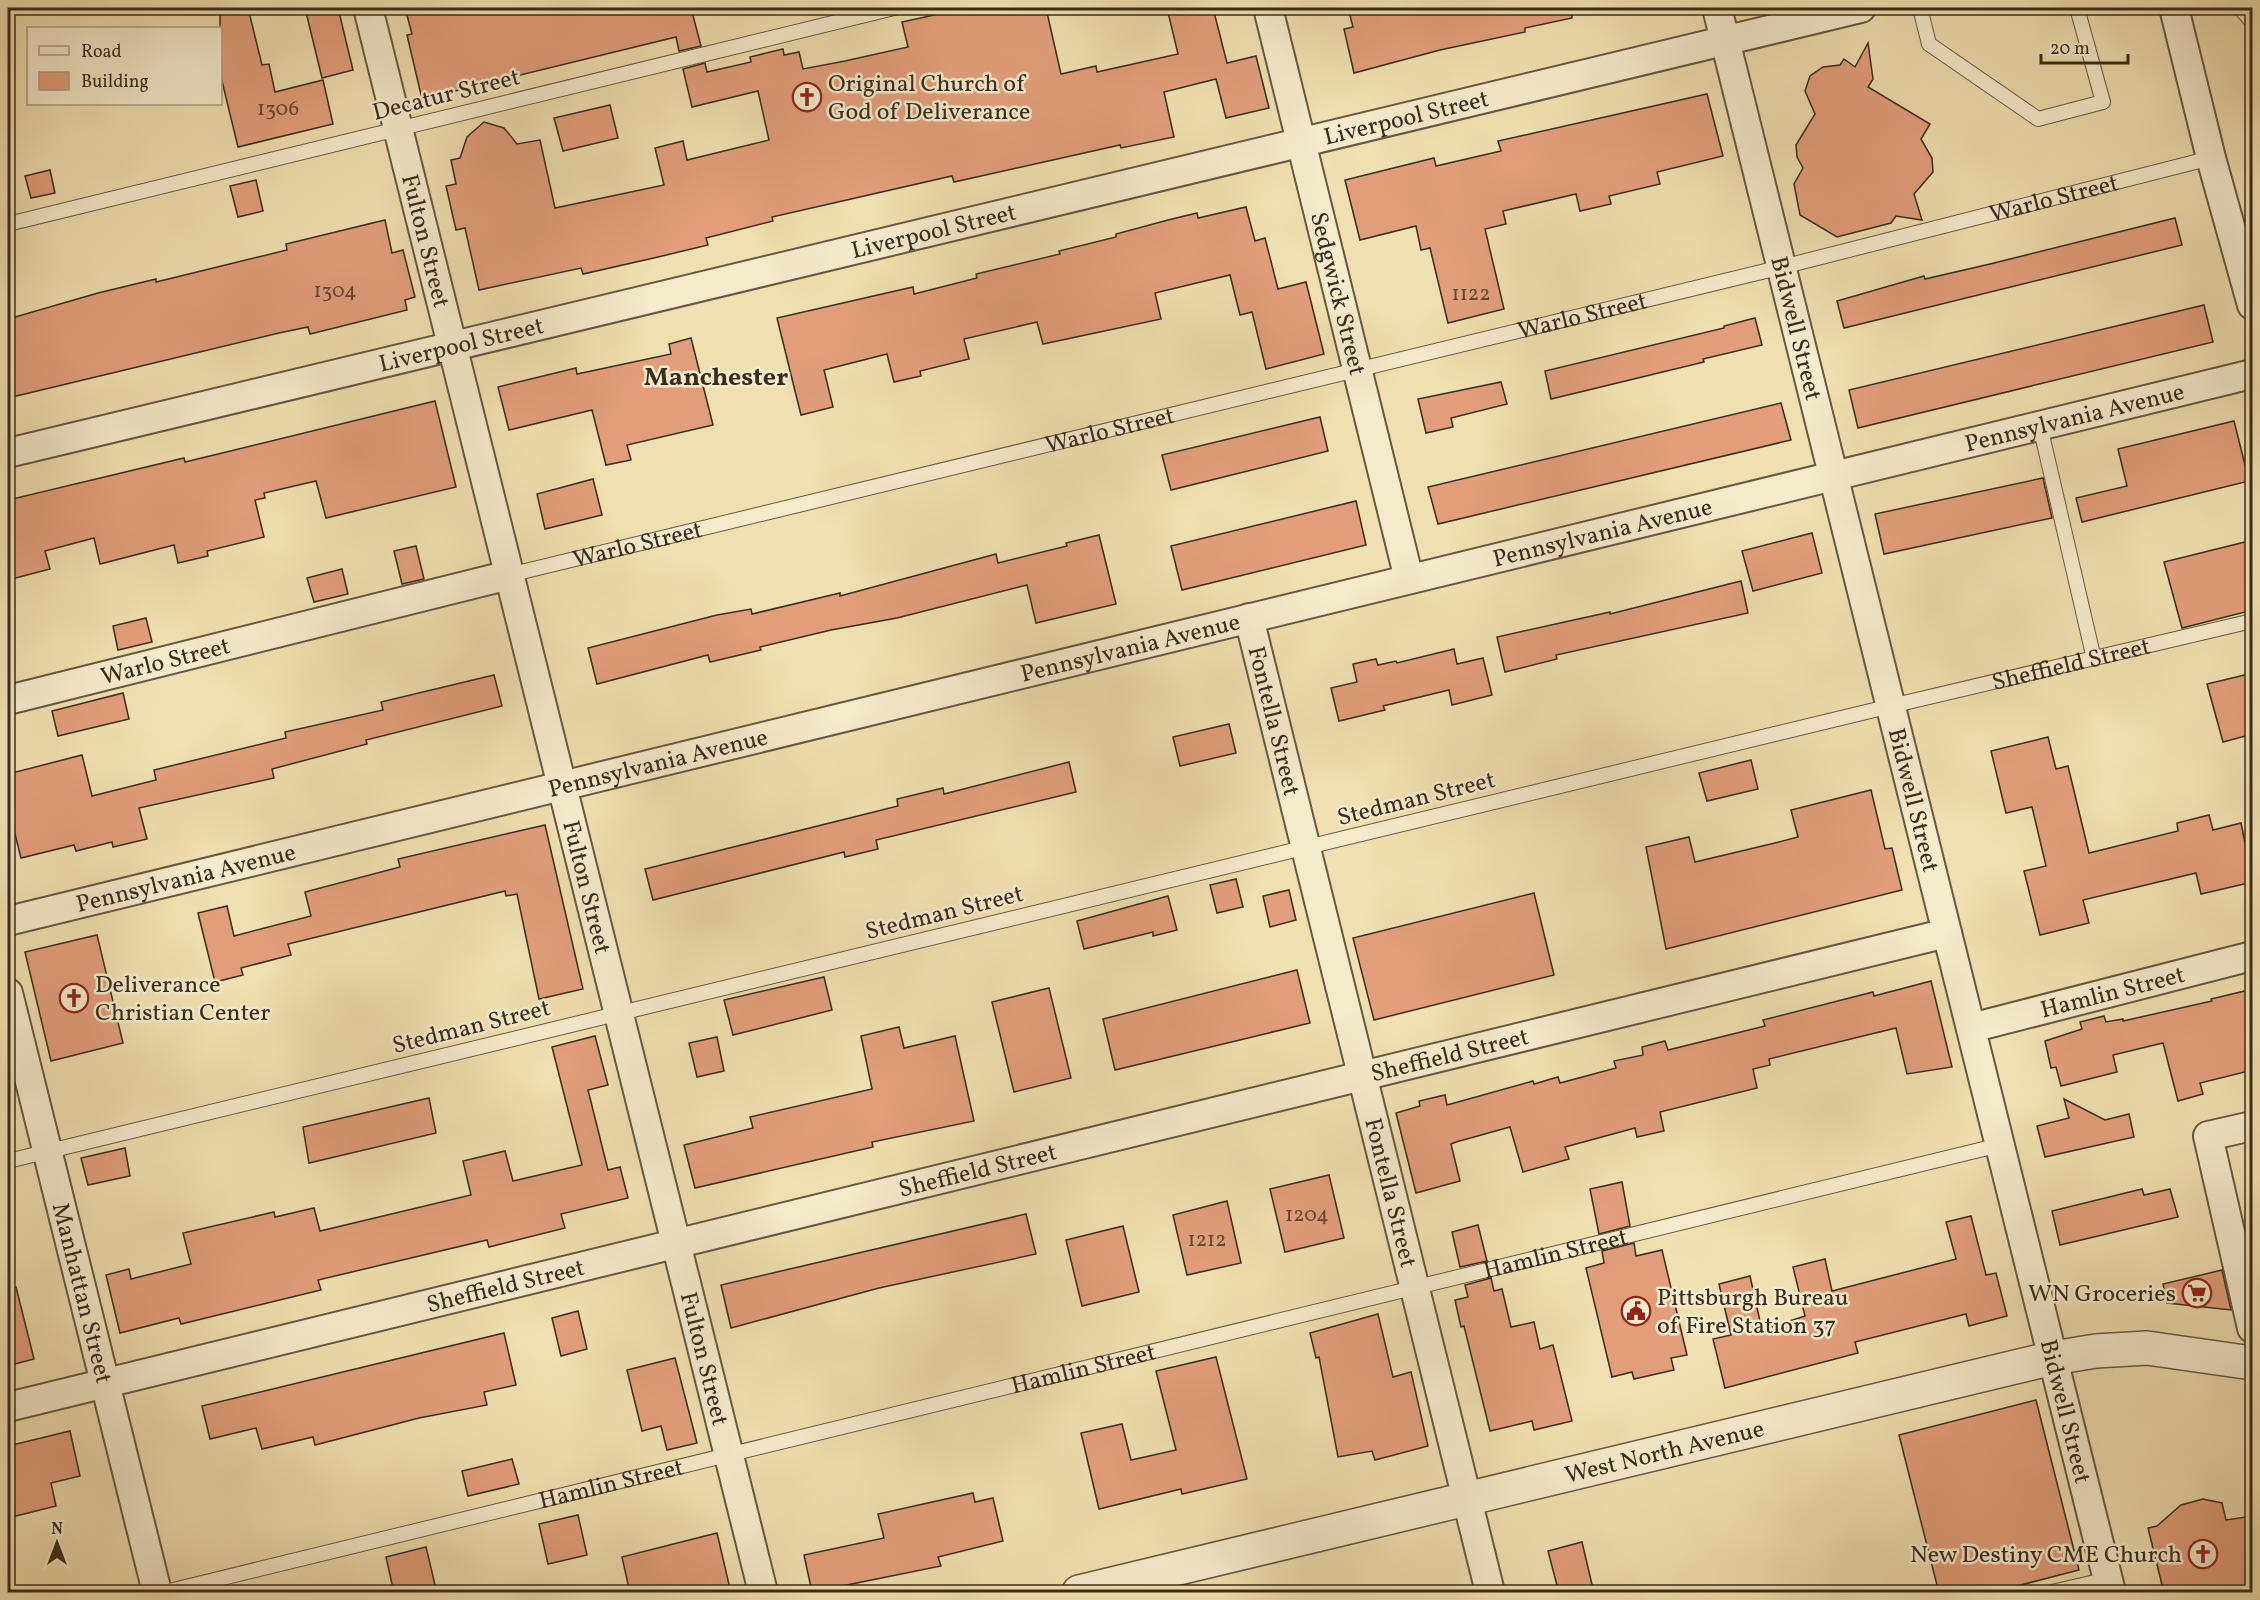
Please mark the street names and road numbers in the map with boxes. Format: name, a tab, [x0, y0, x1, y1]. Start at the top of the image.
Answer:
street label: Decatur Street	[369, 61, 524, 131]
street label: Liverpool Street	[1321, 83, 1493, 155]
street label: Warlo Street	[1986, 167, 2122, 233]
street label: Fulton Street	[391, 171, 457, 312]
street label: Liverpool Street	[848, 196, 1020, 269]
street label: Sedgwick Street	[1300, 209, 1373, 379]
street label: Bidwell Street	[1760, 253, 1829, 404]
street label: Warlo Street	[1514, 285, 1651, 349]
street label: Liverpool Street	[376, 310, 548, 382]
street label: Pennsylvania Avenue	[1962, 376, 2188, 462]
street label: Warlo Street	[1042, 400, 1178, 464]
street label: Pennsylvania Avenue	[1489, 491, 1716, 577]
street label: Warlo Street	[570, 514, 706, 578]
street label: Pennsylvania Avenue	[1017, 606, 1244, 693]
street label: Warlo Street	[97, 630, 234, 695]
street label: Sheffield Street	[1989, 631, 2154, 701]
street label: Fontella Street	[1238, 643, 1307, 800]
street label: Pennsylvania Avenue	[545, 721, 772, 808]
street label: Bidwell Street	[1878, 725, 1946, 876]
street label: Stedman Street	[1334, 764, 1499, 836]
street label: Fulton Street	[552, 817, 618, 958]
street label: Pennsylvania Avenue	[73, 836, 300, 923]
street label: Stedman Street	[862, 878, 1027, 950]
street label: Hamlin Street	[2037, 959, 2189, 1029]
street label: Stedman Street	[389, 992, 554, 1064]
street label: Sheffield Street	[1367, 1021, 1533, 1092]
street label: Fontella Street	[1354, 1115, 1424, 1272]
street label: Sheffield Street	[895, 1136, 1060, 1208]
street label: Manhattan Street	[42, 1199, 120, 1387]
street label: Hamlin Street	[1480, 1221, 1632, 1289]
street label: Sheffield Street	[423, 1252, 588, 1323]
street label: Fulton Street	[670, 1289, 736, 1429]
street label: Hamlin Street	[1008, 1336, 1159, 1404]
street label: Bidwell Street	[2030, 1336, 2098, 1487]
street label: West North Avenue	[1562, 1413, 1768, 1494]
street label: Hamlin Street	[536, 1451, 687, 1519]

